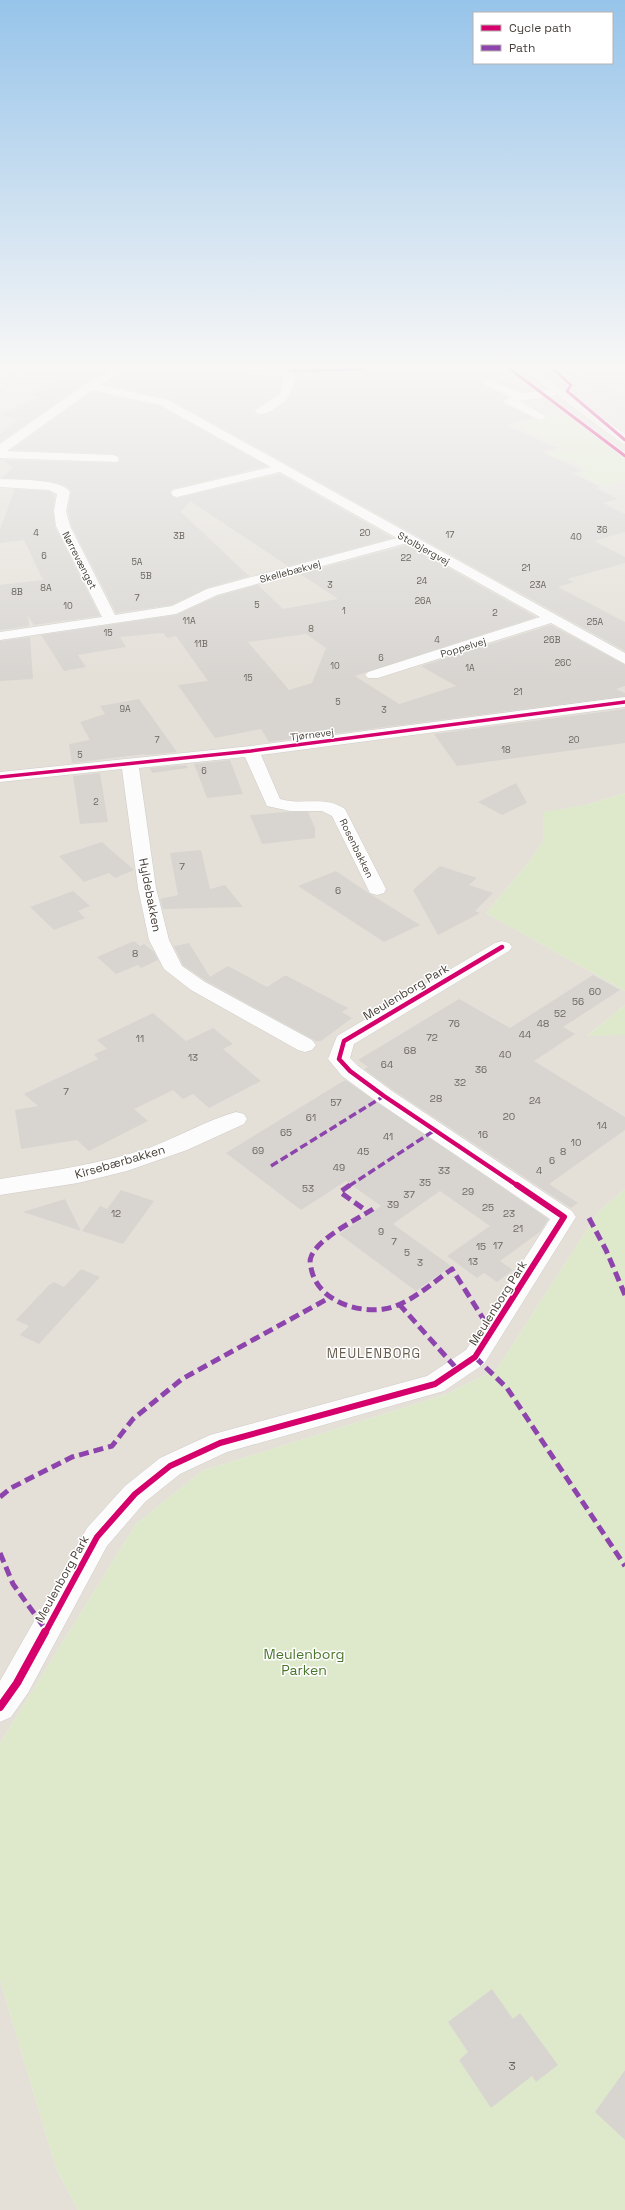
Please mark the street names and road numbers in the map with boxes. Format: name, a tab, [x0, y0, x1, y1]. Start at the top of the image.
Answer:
street label: Nørrevænget	[59, 529, 100, 592]
street label: Stolbjergvej	[395, 529, 452, 568]
street label: Skellebækvej	[258, 557, 322, 586]
street label: Poppelvej	[439, 634, 487, 661]
street label: Tjørnevej	[290, 725, 335, 744]
street label: Rosenbakken	[337, 816, 377, 880]
street label: Hyldebakken	[135, 857, 165, 933]
street label: Meulenborg Park	[360, 960, 452, 1024]
street label: Kirsebærbakken	[73, 1141, 167, 1183]
street label: Meulenborg Park	[465, 1257, 531, 1349]
street label: Meulenborg Park	[31, 1532, 93, 1625]

